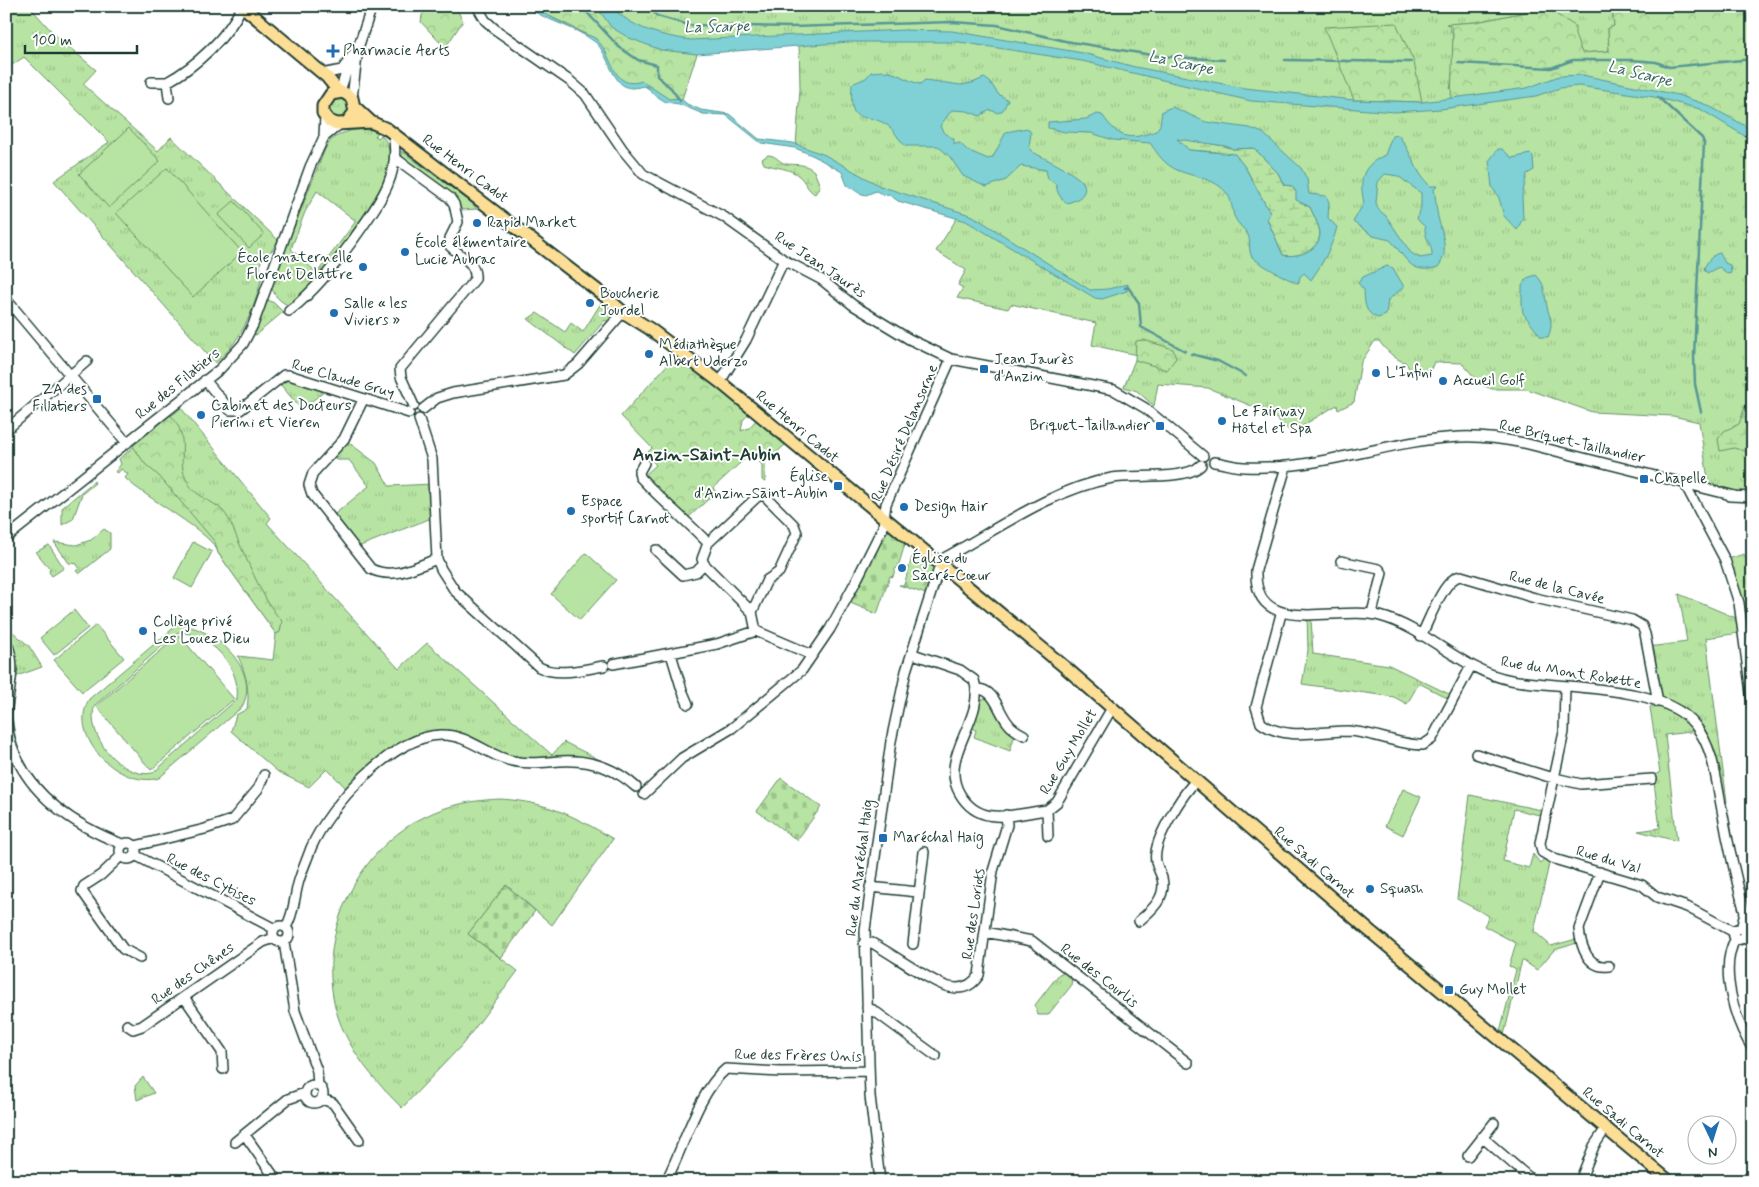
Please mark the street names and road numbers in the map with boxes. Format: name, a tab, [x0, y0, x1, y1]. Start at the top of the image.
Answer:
street label: Rue Henri Cadot	[418, 130, 512, 208]
street label: Rue Jean Jaurès	[770, 227, 870, 303]
street label: Rue des Filatiers	[132, 344, 225, 424]
street label: Rue Claude Gruy	[289, 355, 397, 403]
street label: Rue Désiré Delansorne	[867, 361, 943, 505]
street label: Rue Henri Cadot	[751, 386, 843, 468]
street label: Rue Briquet-Taillandier	[1497, 415, 1647, 469]
street label: Rue de la Cavée	[1507, 566, 1607, 610]
street label: Rue du Mont Robette	[1499, 652, 1643, 694]
street label: Rue Guy Mollet	[1036, 705, 1102, 799]
street label: Rue du Maréchal Haig	[842, 798, 879, 938]
street label: Rue Sadi Carnot	[1269, 822, 1359, 904]
street label: Rue du Val	[1574, 841, 1642, 879]
street label: Rue des Cytises	[163, 849, 260, 911]
street label: Rue des Loriots	[958, 867, 990, 961]
street label: Rue des Chênes	[148, 938, 239, 1010]
street label: Rue des Courlis	[1056, 939, 1142, 1013]
street label: Rue des Frères Unis	[734, 1045, 862, 1067]
street label: Rue Sadi Carnot	[1578, 1083, 1668, 1163]

